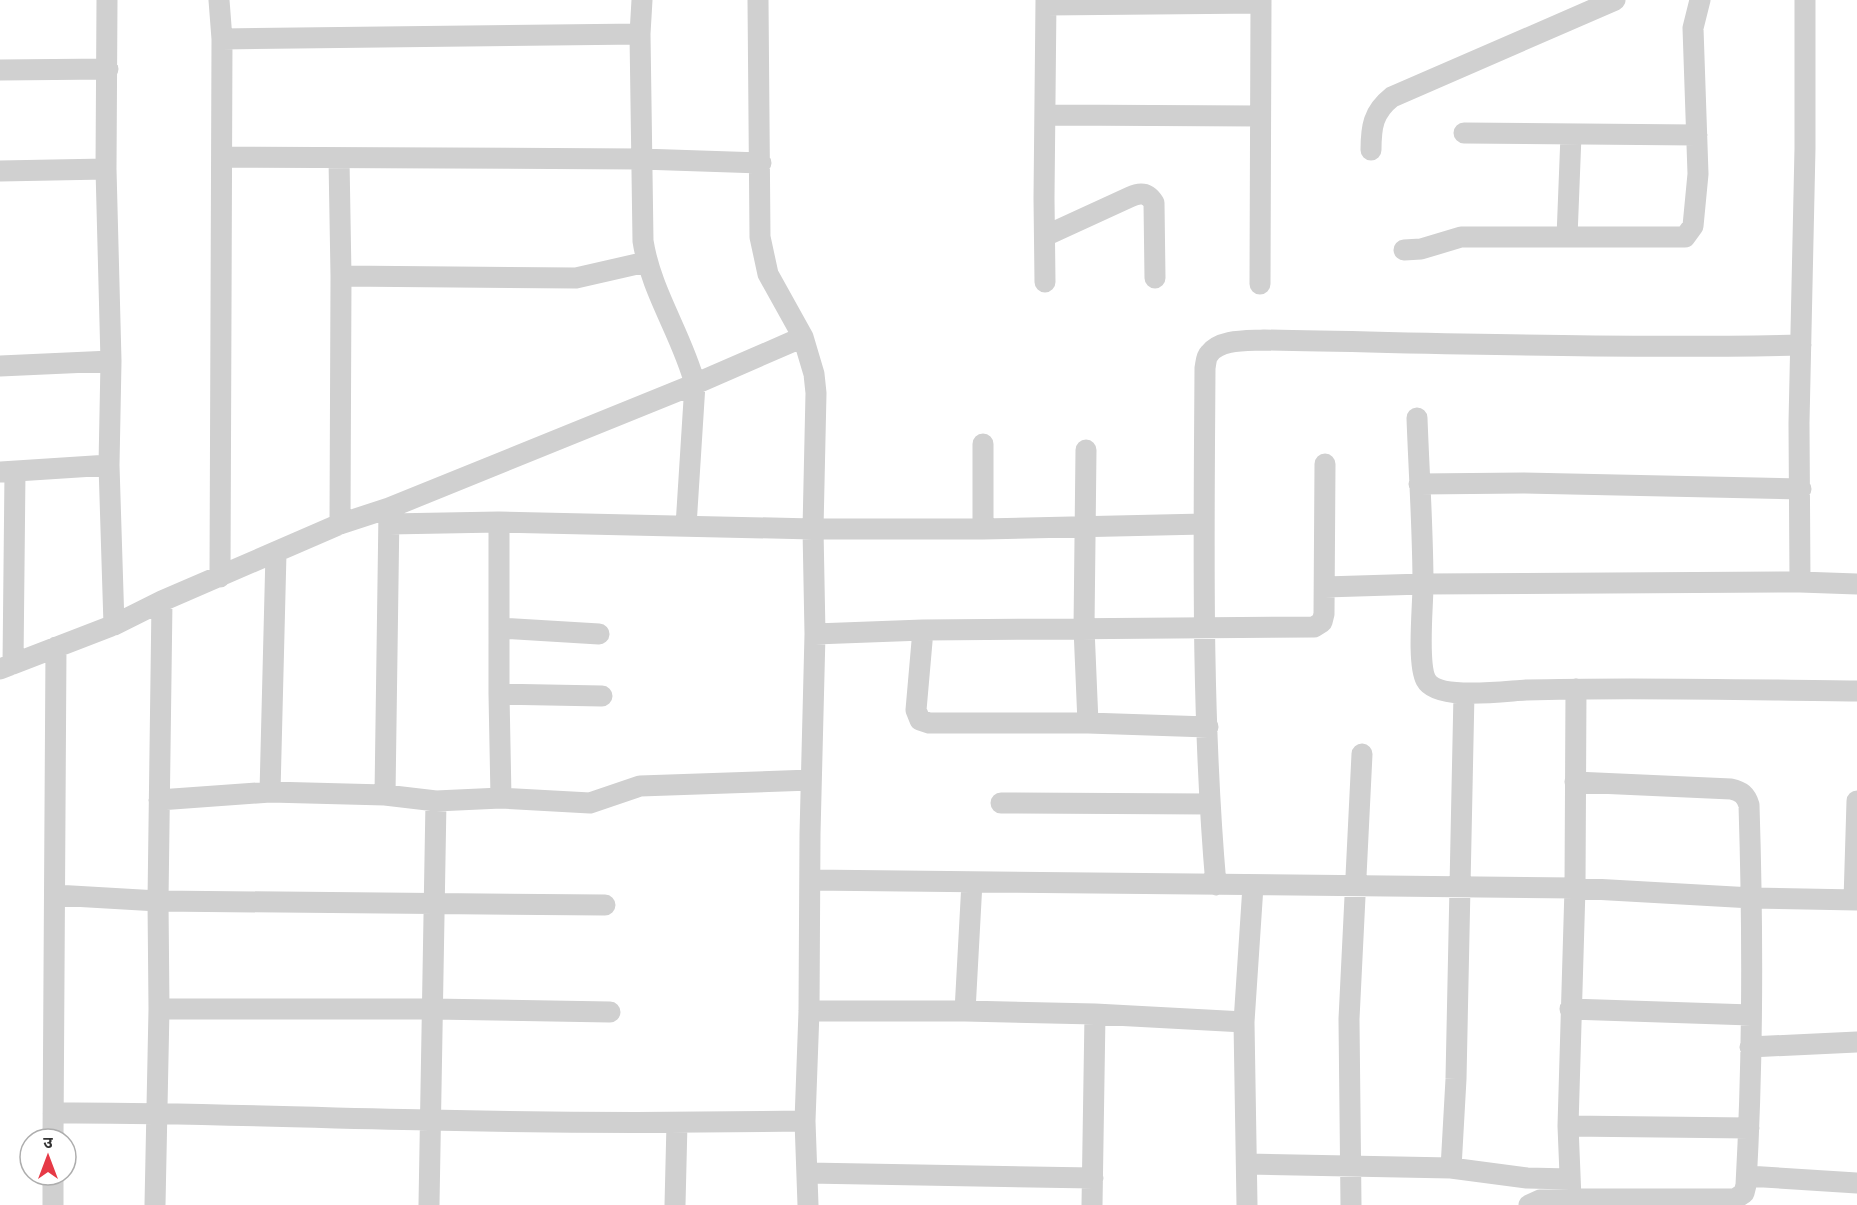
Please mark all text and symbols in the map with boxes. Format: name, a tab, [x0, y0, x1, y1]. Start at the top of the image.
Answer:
north arrow	[18, 1127, 78, 1187]
text: उ	[43, 1132, 53, 1152]

